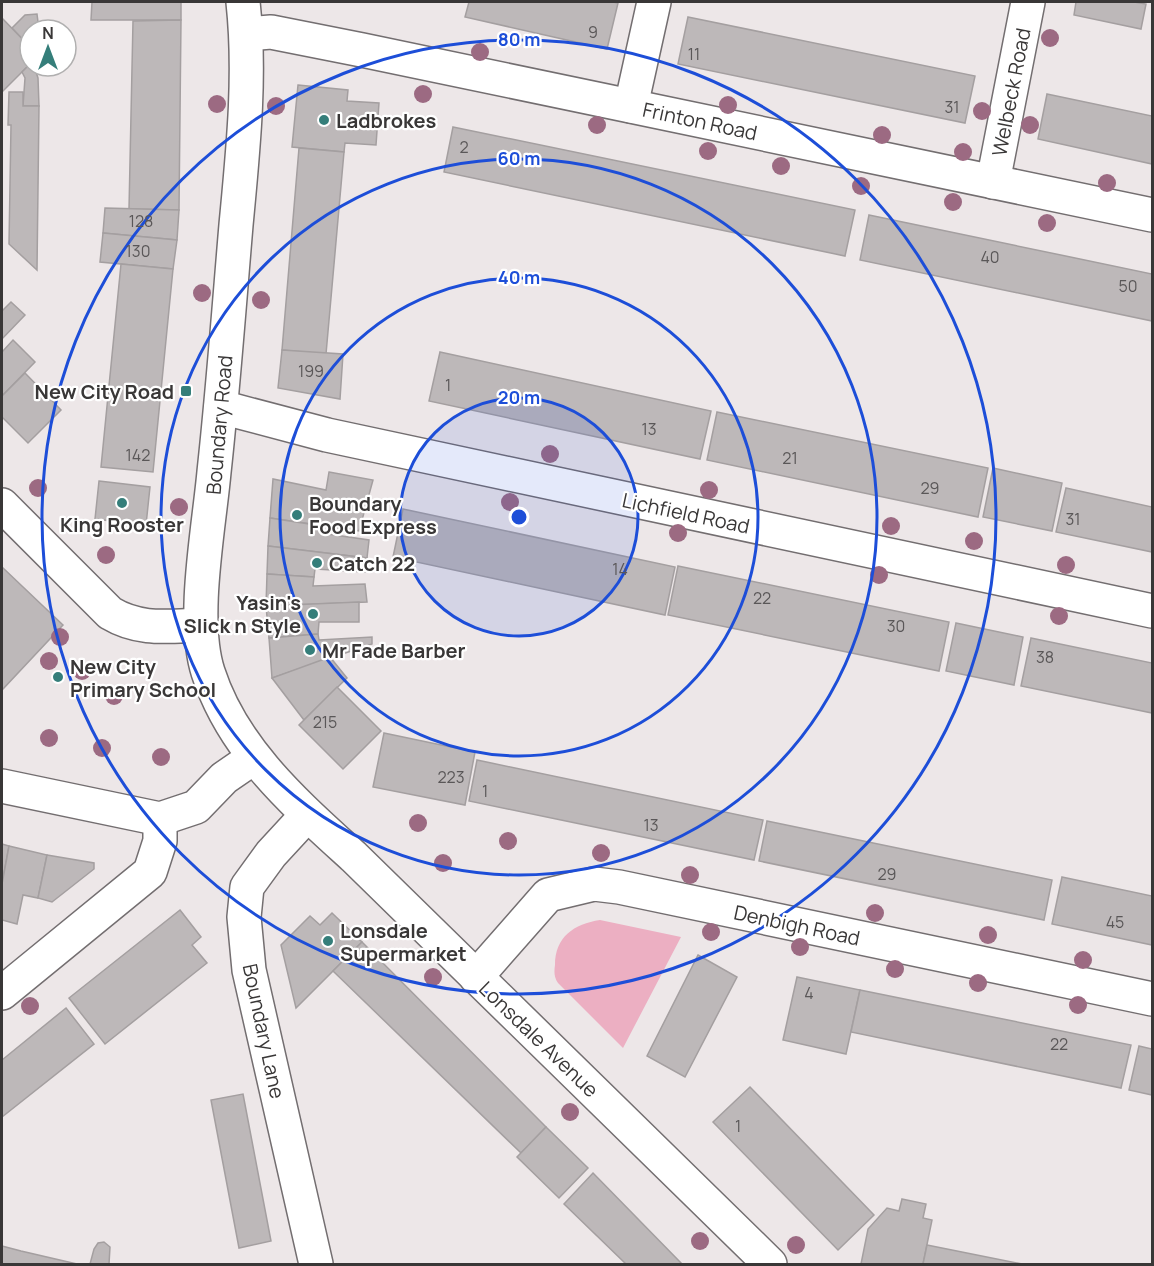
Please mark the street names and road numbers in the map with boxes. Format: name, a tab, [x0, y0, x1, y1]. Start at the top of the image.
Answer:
street label: Welbeck Road	[985, 26, 1037, 158]
street label: Frinton Road	[640, 96, 760, 146]
street label: Boundary Road	[199, 354, 239, 496]
street label: Lichfield Road	[620, 486, 752, 540]
street label: Denbigh Road	[731, 898, 863, 952]
street label: Boundary Lane	[237, 961, 291, 1101]
street label: Lonsdale Avenue	[473, 975, 605, 1103]

